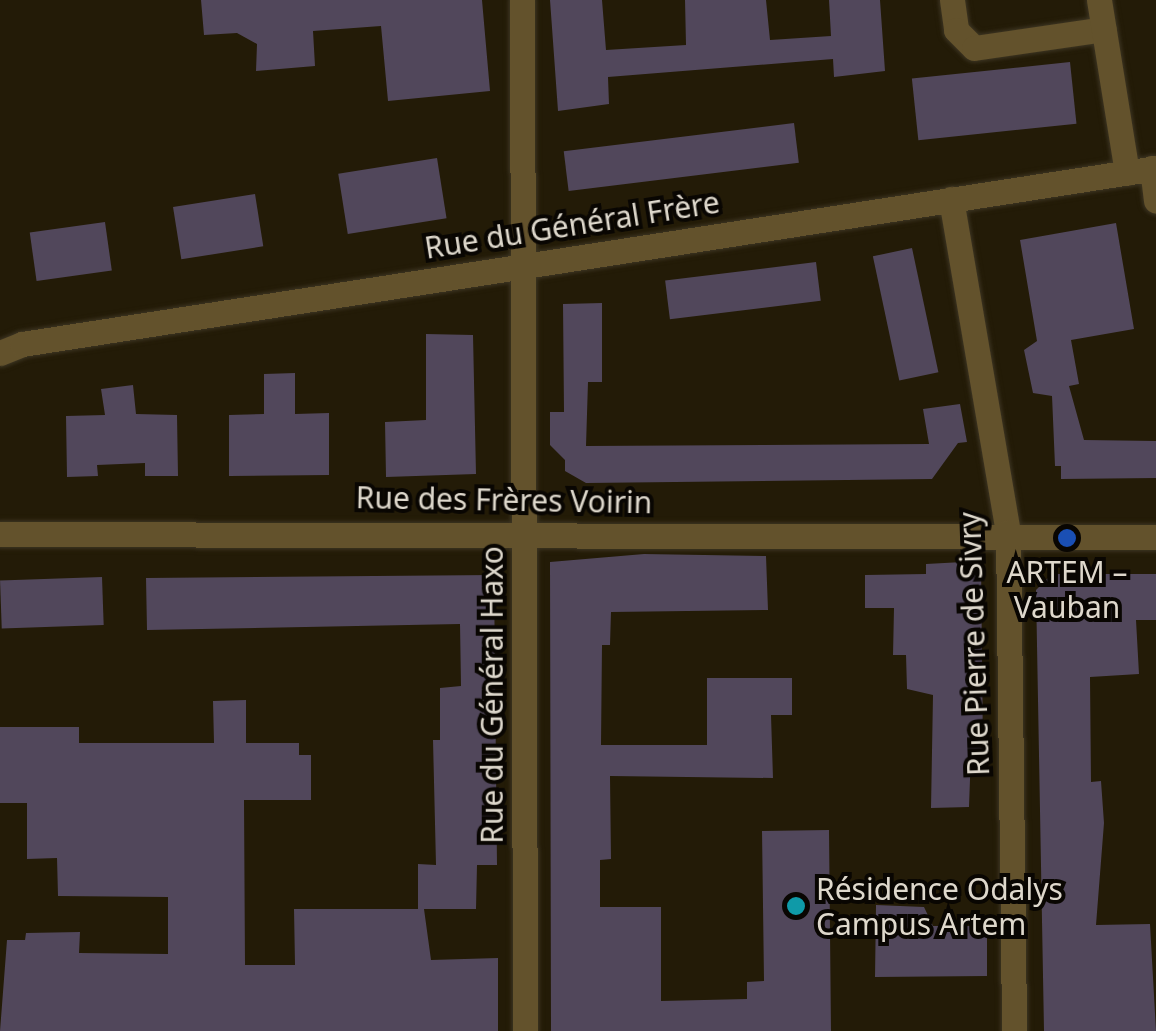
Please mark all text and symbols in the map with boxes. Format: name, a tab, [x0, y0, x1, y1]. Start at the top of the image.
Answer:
street label: Rue du Général Frère	[422, 184, 722, 266]
street label: Rue des Frères Voirin	[355, 479, 653, 521]
street label: Rue Pierre de Sivry	[951, 511, 997, 777]
marker: ARTEM – Vauban	[1056, 527, 1078, 549]
street label: Rue du Général Haxo	[474, 546, 510, 844]
place label: ARTEM – Vauban	[1006, 554, 1128, 624]
place label: Résidence Odalys Campus Artem	[816, 871, 1063, 942]
marker: Résidence Odalys Campus Artem	[785, 895, 807, 917]

